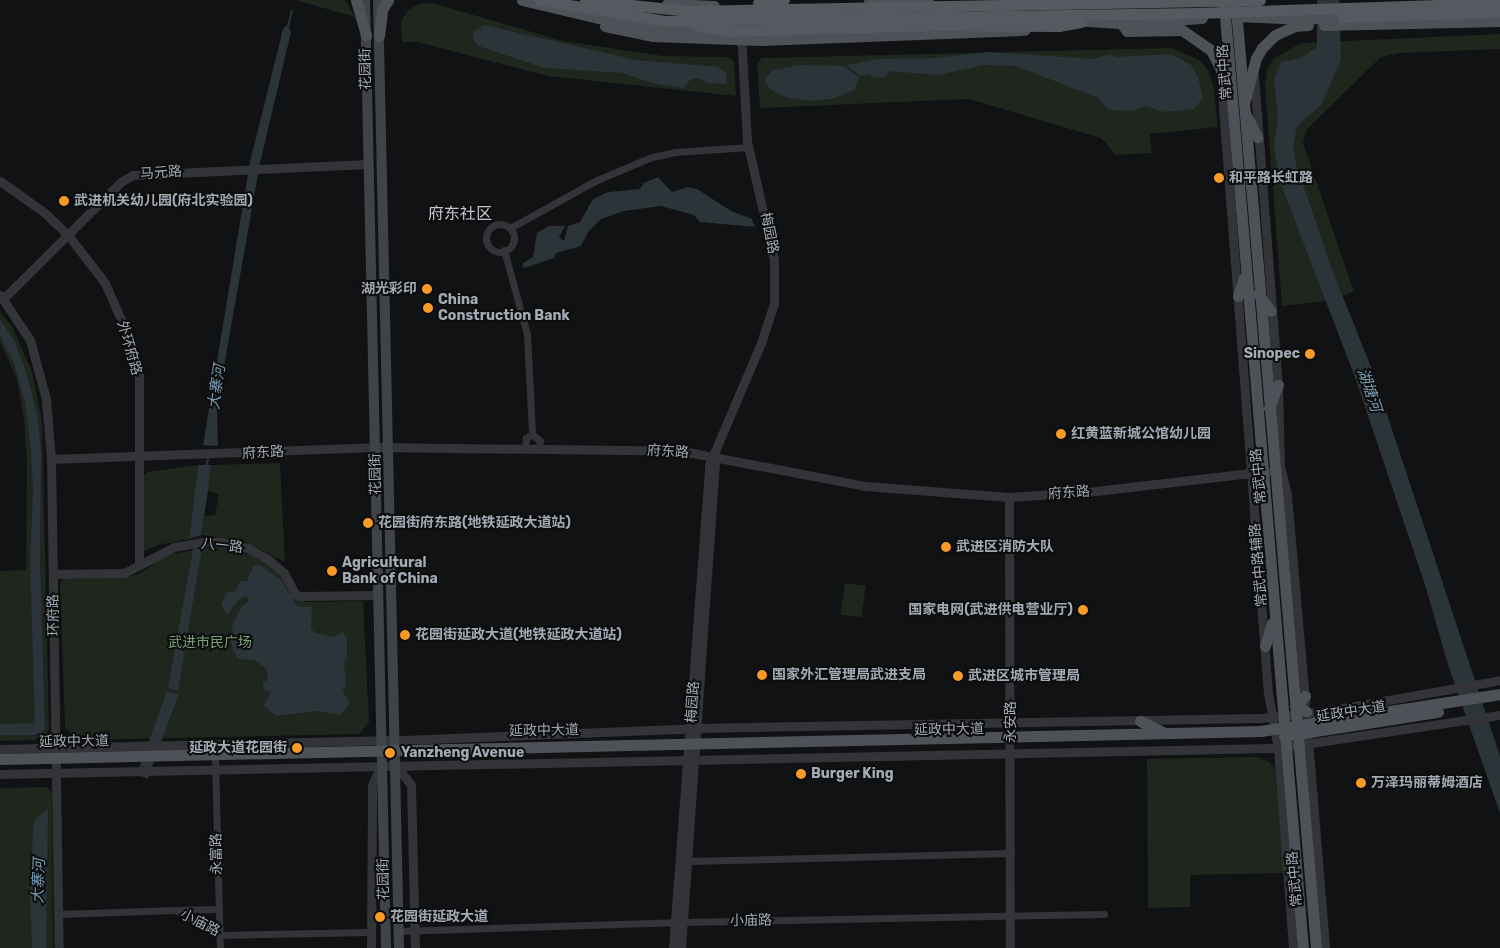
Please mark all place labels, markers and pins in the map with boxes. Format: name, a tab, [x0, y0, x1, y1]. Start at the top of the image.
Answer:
place label: 和平路长虹路	[1229, 170, 1313, 186]
marker: 和平路长虹路	[1213, 172, 1225, 184]
place label: 武进机关幼儿园(府北实验园)	[74, 193, 253, 209]
marker: 武进机关幼儿园(府北实验园)	[58, 195, 70, 207]
place label: 湖光彩印	[361, 281, 417, 297]
marker: 湖光彩印	[421, 283, 433, 295]
place label: China Construction Bank	[438, 292, 570, 324]
marker: China Construction Bank	[422, 302, 434, 314]
place label: Sinopec	[1244, 346, 1300, 362]
marker: Sinopec	[1304, 348, 1316, 360]
place label: 红黄蓝新城公馆幼儿园	[1071, 426, 1211, 442]
marker: 红黄蓝新城公馆幼儿园	[1055, 428, 1067, 440]
place label: 花园街府东路(地铁延政大道站)	[378, 515, 571, 531]
marker: 花园街府东路(地铁延政大道站)	[362, 517, 374, 529]
place label: 武进区消防大队	[956, 539, 1054, 555]
marker: 武进区消防大队	[940, 541, 952, 553]
place label: Agricultural Bank of China	[342, 555, 438, 588]
marker: Agricultural Bank of China	[326, 565, 338, 577]
place label: 国家电网(武进供电营业厅)	[908, 602, 1073, 618]
marker: 国家电网(武进供电营业厅)	[1077, 604, 1089, 616]
place label: 花园街延政大道(地铁延政大道站)	[415, 627, 622, 643]
marker: 花园街延政大道(地铁延政大道站)	[399, 629, 411, 641]
place label: 国家外汇管理局武进支局	[772, 667, 926, 683]
place label: 武进区城市管理局	[968, 668, 1080, 684]
marker: 国家外汇管理局武进支局	[756, 669, 768, 681]
marker: 武进区城市管理局	[952, 670, 964, 682]
place label: 延政大道花园街	[189, 740, 287, 756]
marker: 延政大道花园街	[291, 742, 303, 754]
place label: Yanzheng Avenue	[401, 745, 525, 761]
marker: Yanzheng Avenue	[383, 746, 397, 760]
place label: Burger King	[811, 766, 894, 782]
marker: Burger King	[795, 768, 807, 780]
place label: 万泽玛丽蒂姆酒店	[1371, 775, 1483, 791]
marker: 万泽玛丽蒂姆酒店	[1355, 777, 1367, 789]
place label: 花园街延政大道	[390, 909, 488, 925]
marker: 花园街延政大道	[374, 911, 386, 923]

